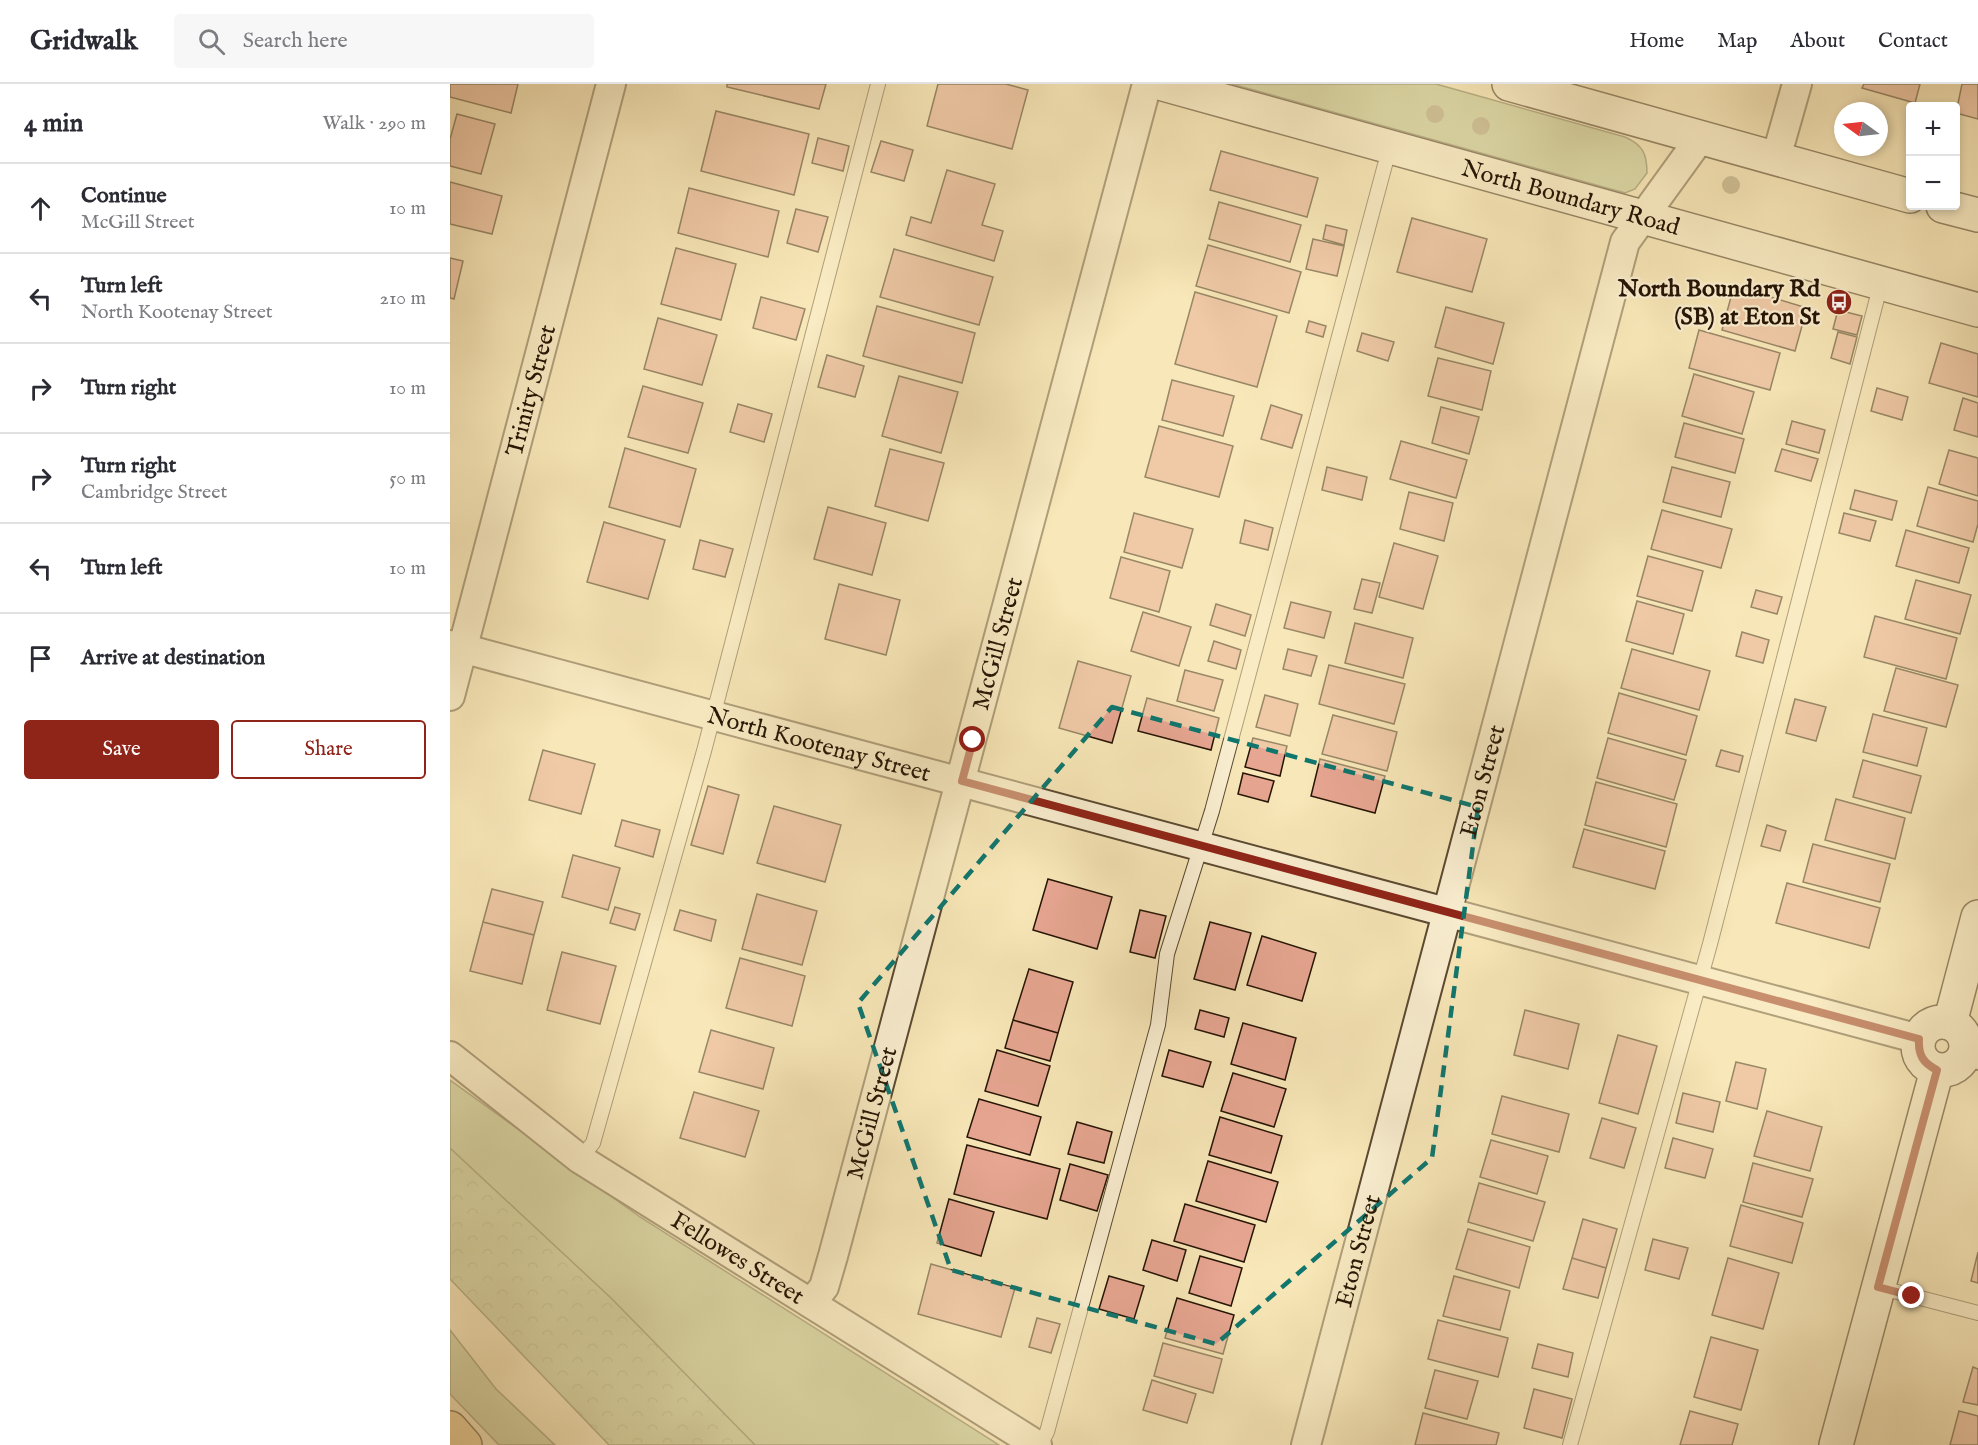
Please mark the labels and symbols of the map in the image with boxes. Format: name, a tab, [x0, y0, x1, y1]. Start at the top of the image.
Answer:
north arrow	[1834, 102, 1888, 156]
street label: North Boundary Road	[1458, 153, 1683, 244]
place label: North Boundary Rd (SB) at Eton St	[1617, 274, 1821, 333]
bus stop icon: North Boundary Rd (SB) at Eton St	[1824, 287, 1854, 317]
street label: Trinity Street	[500, 322, 564, 460]
street label: McGill Street	[966, 574, 1031, 714]
street label: North Kootenay Street	[703, 701, 934, 790]
street label: Eton Street	[1454, 722, 1513, 841]
route start	[959, 726, 985, 752]
street label: McGill Street	[840, 1043, 905, 1183]
street label: Eton Street	[1329, 1191, 1389, 1311]
street label: Fellowes Street	[664, 1206, 810, 1312]
route end	[1898, 1282, 1924, 1308]

